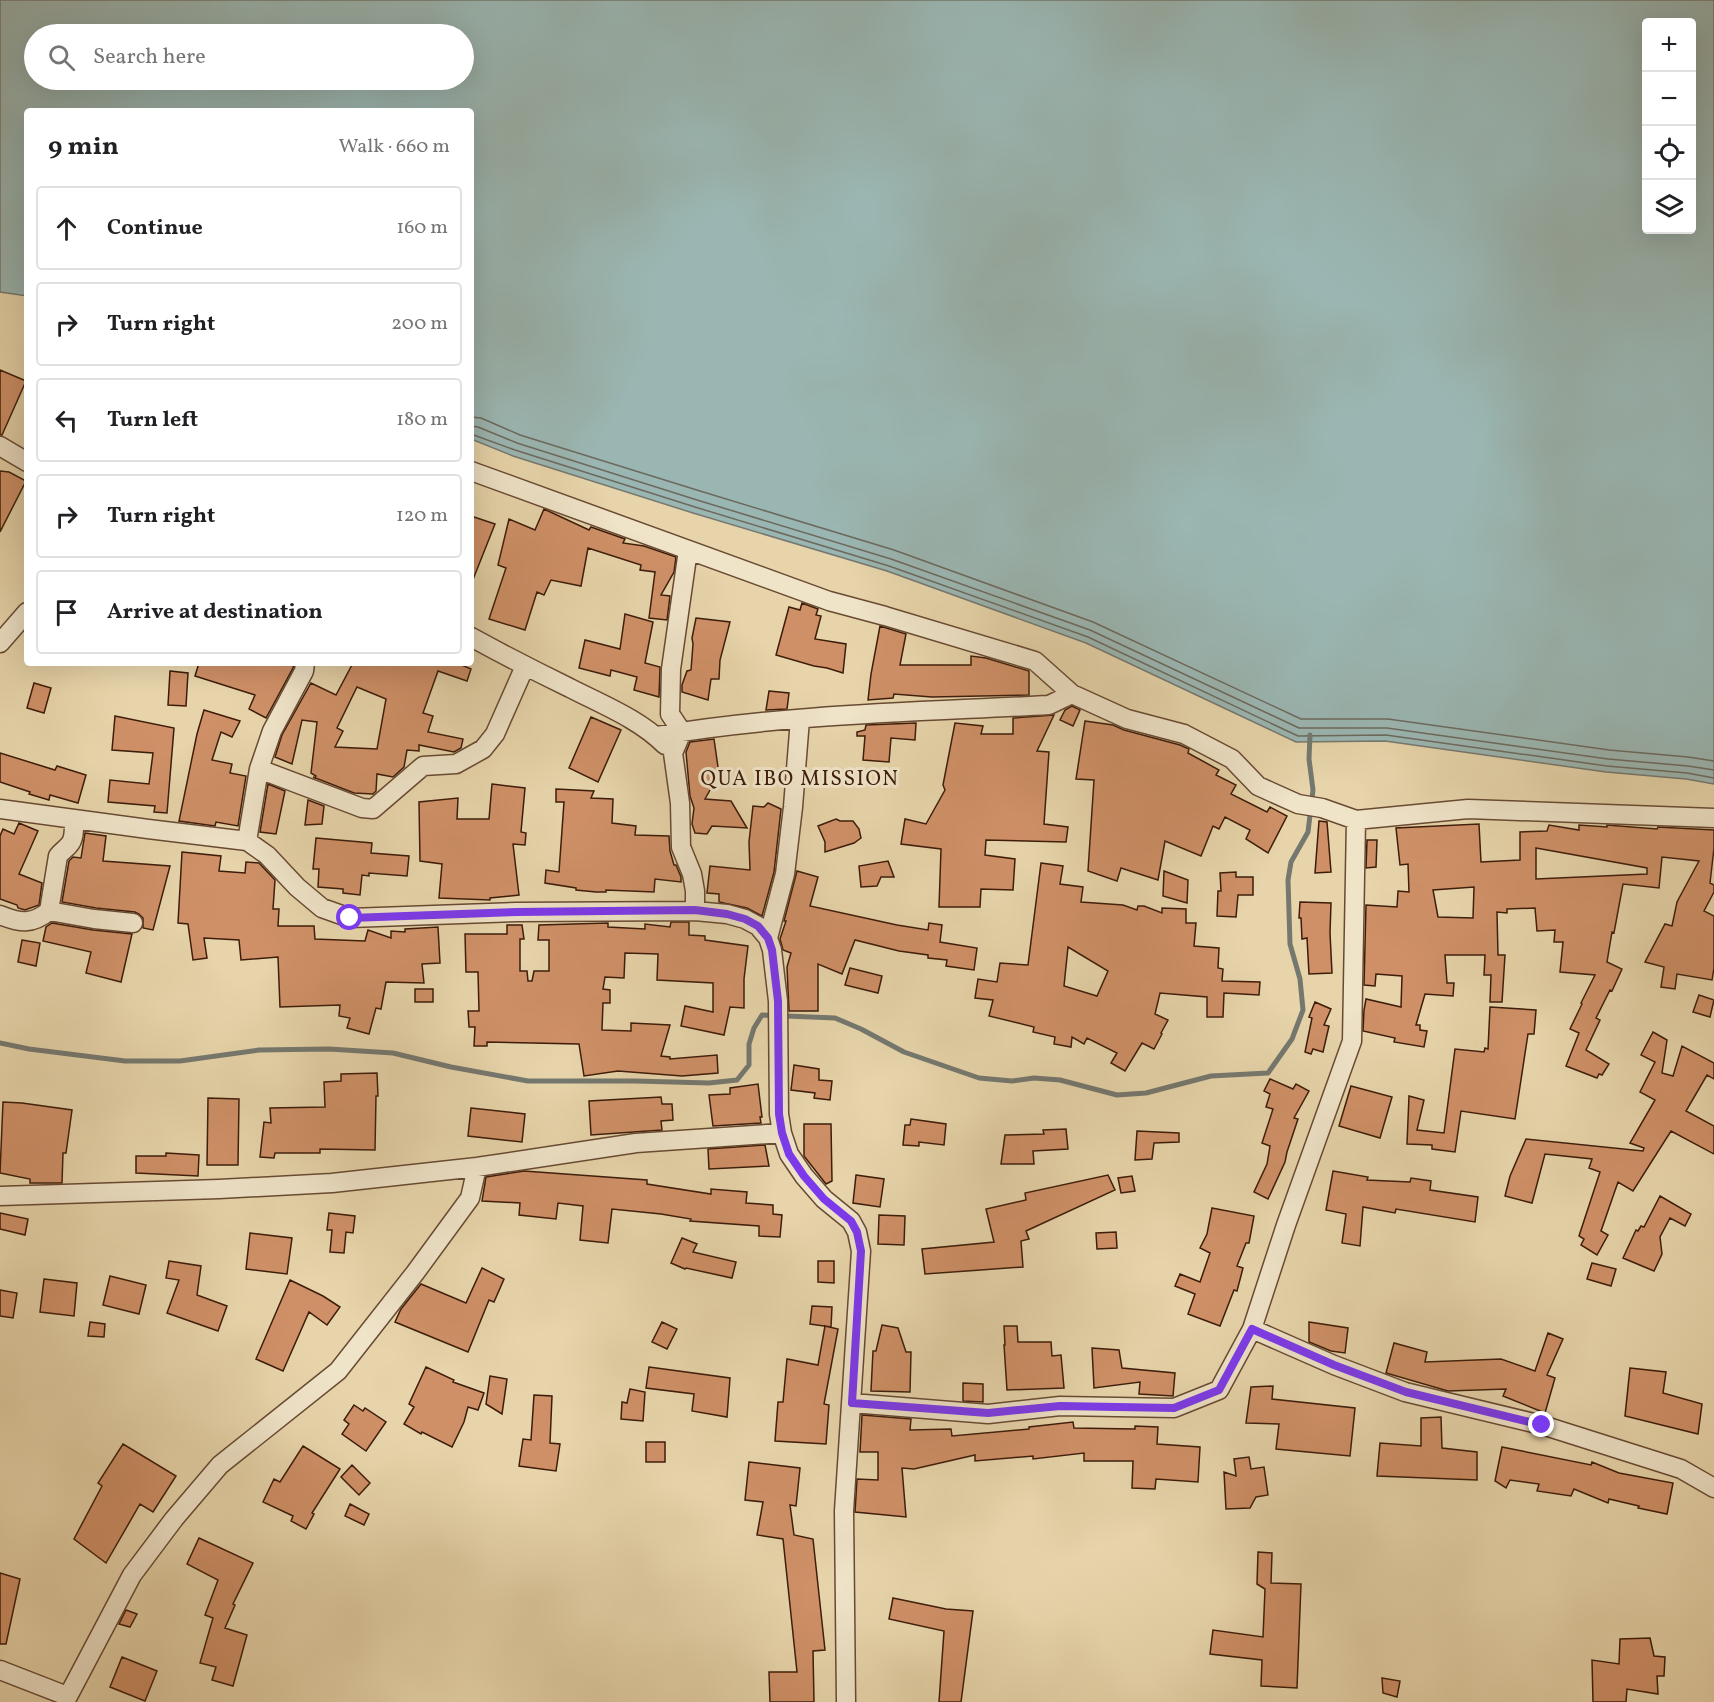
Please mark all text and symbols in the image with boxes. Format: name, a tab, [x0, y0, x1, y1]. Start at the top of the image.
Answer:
map controls	[1642, 18, 1696, 234]
button: +	[1642, 18, 1696, 72]
search box	[24, 24, 474, 90]
icon: search	[45, 41, 78, 74]
text: Search here	[93, 42, 206, 73]
button: −	[1642, 72, 1696, 126]
button: locate	[1642, 126, 1696, 180]
text: 9 min	[48, 129, 119, 165]
text: Walk · 660 m	[339, 133, 450, 161]
button: layers	[1642, 180, 1696, 234]
icon: ahead	[50, 212, 83, 245]
text: Continue	[107, 213, 203, 244]
text: 160 m	[396, 214, 448, 242]
icon: right	[50, 308, 83, 341]
text: Turn right	[107, 309, 215, 340]
text: 200 m	[391, 310, 448, 338]
icon: left	[50, 404, 83, 437]
text: Turn left	[107, 405, 198, 436]
text: 180 m	[396, 406, 448, 434]
icon: right	[50, 500, 83, 533]
text: Turn right	[107, 501, 215, 532]
text: 120 m	[396, 502, 448, 530]
icon: arrive	[50, 596, 83, 629]
text: Arrive at destination	[107, 597, 323, 628]
district label: QUA IBO MISSION	[701, 765, 899, 794]
route start	[336, 904, 362, 930]
route end	[1528, 1411, 1554, 1437]

